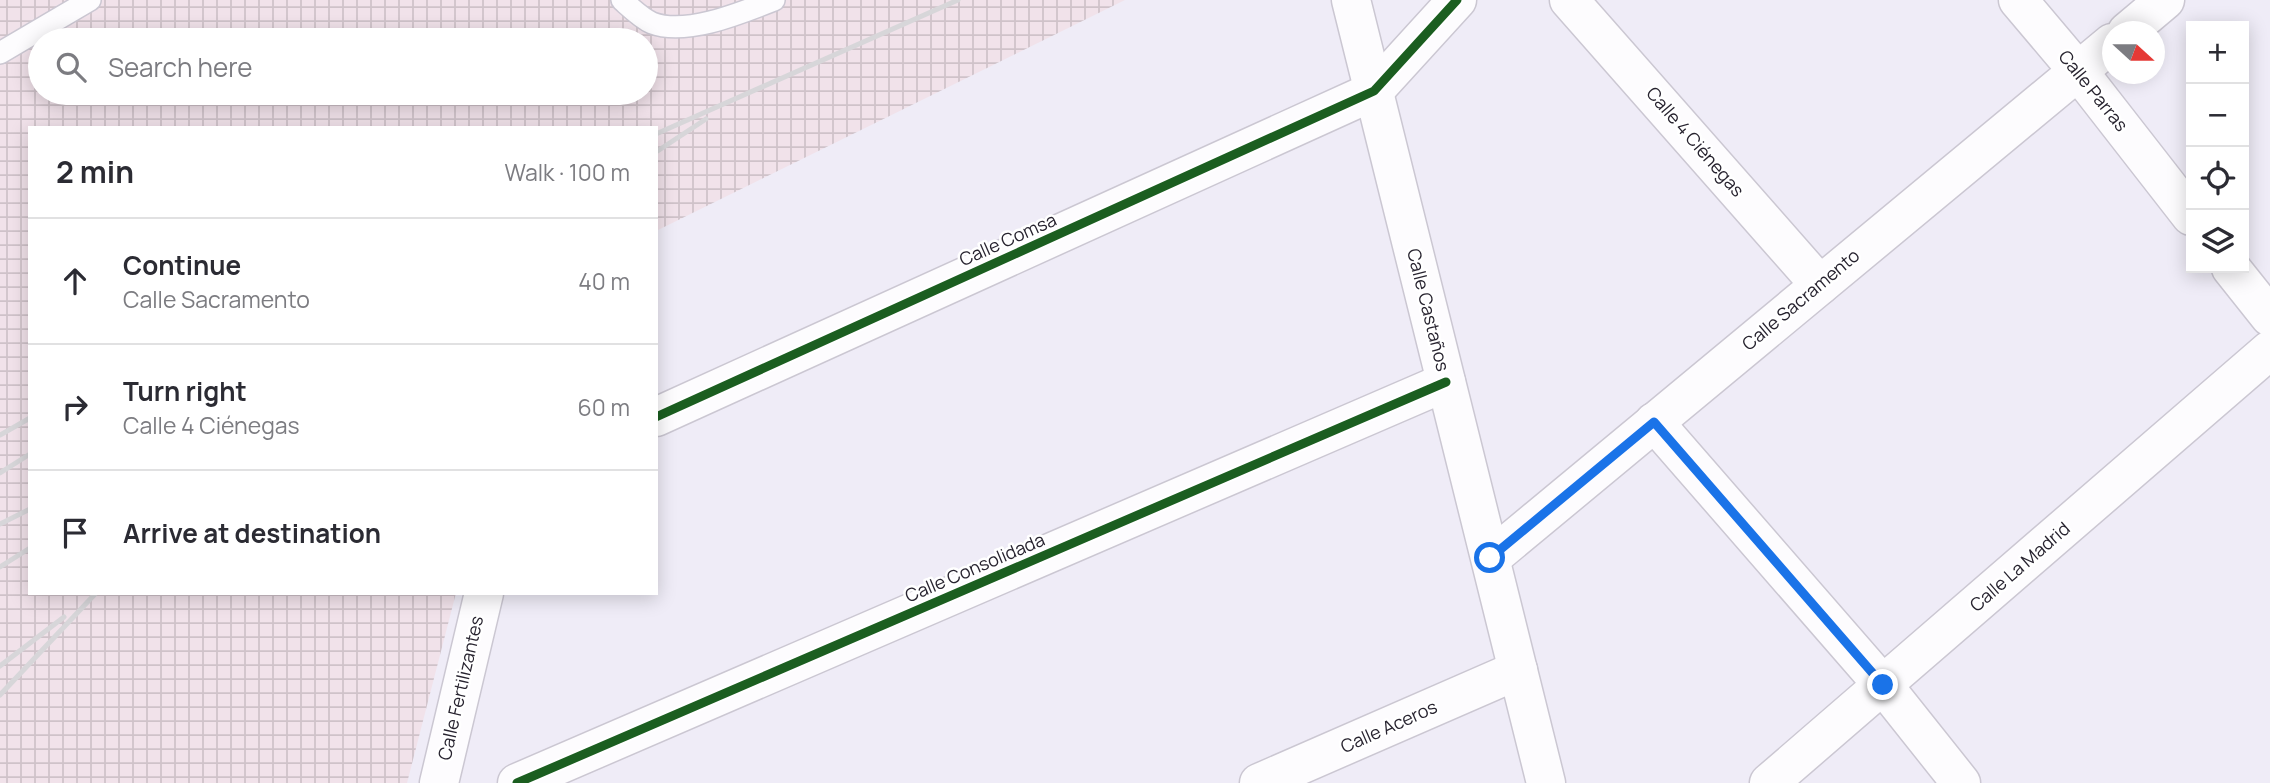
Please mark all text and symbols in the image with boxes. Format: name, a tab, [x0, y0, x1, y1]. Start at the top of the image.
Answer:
north arrow	[2102, 21, 2165, 84]
map controls	[2186, 21, 2249, 273]
button: +	[2186, 21, 2249, 84]
search box	[28, 28, 658, 105]
street label: Calle Parras	[2054, 45, 2134, 136]
icon: search	[52, 48, 90, 86]
text: Search here	[108, 49, 253, 85]
street label: Calle 4 Ciénegas	[1641, 81, 1750, 201]
button: −	[2186, 84, 2249, 147]
button: locate	[2186, 147, 2249, 210]
text: 2 min	[56, 151, 134, 192]
text: Walk · 100 m	[504, 156, 630, 188]
street label: Calle Comsa	[955, 207, 1060, 271]
button: layers	[2186, 210, 2249, 273]
street label: Calle Sacramento	[1737, 243, 1864, 355]
street label: Calle Castaños	[1402, 246, 1456, 374]
text: Continue	[123, 247, 241, 283]
icon: ahead	[56, 262, 94, 300]
text: 40 m	[578, 265, 630, 297]
text: Calle Sacramento	[123, 283, 310, 315]
text: Turn right	[123, 373, 247, 409]
icon: right	[56, 388, 94, 426]
text: 60 m	[578, 391, 630, 423]
text: Calle 4 Ciénegas	[123, 409, 300, 441]
icon: arrive	[56, 514, 94, 552]
text: Arrive at destination	[123, 515, 381, 551]
street label: Calle La Madrid	[1964, 516, 2075, 616]
street label: Calle Consolidada	[901, 527, 1048, 607]
route start	[1474, 542, 1505, 573]
street label: Calle Fertilizantes	[432, 613, 488, 762]
route end	[1867, 669, 1898, 700]
street label: Calle Aceros	[1337, 694, 1441, 758]

